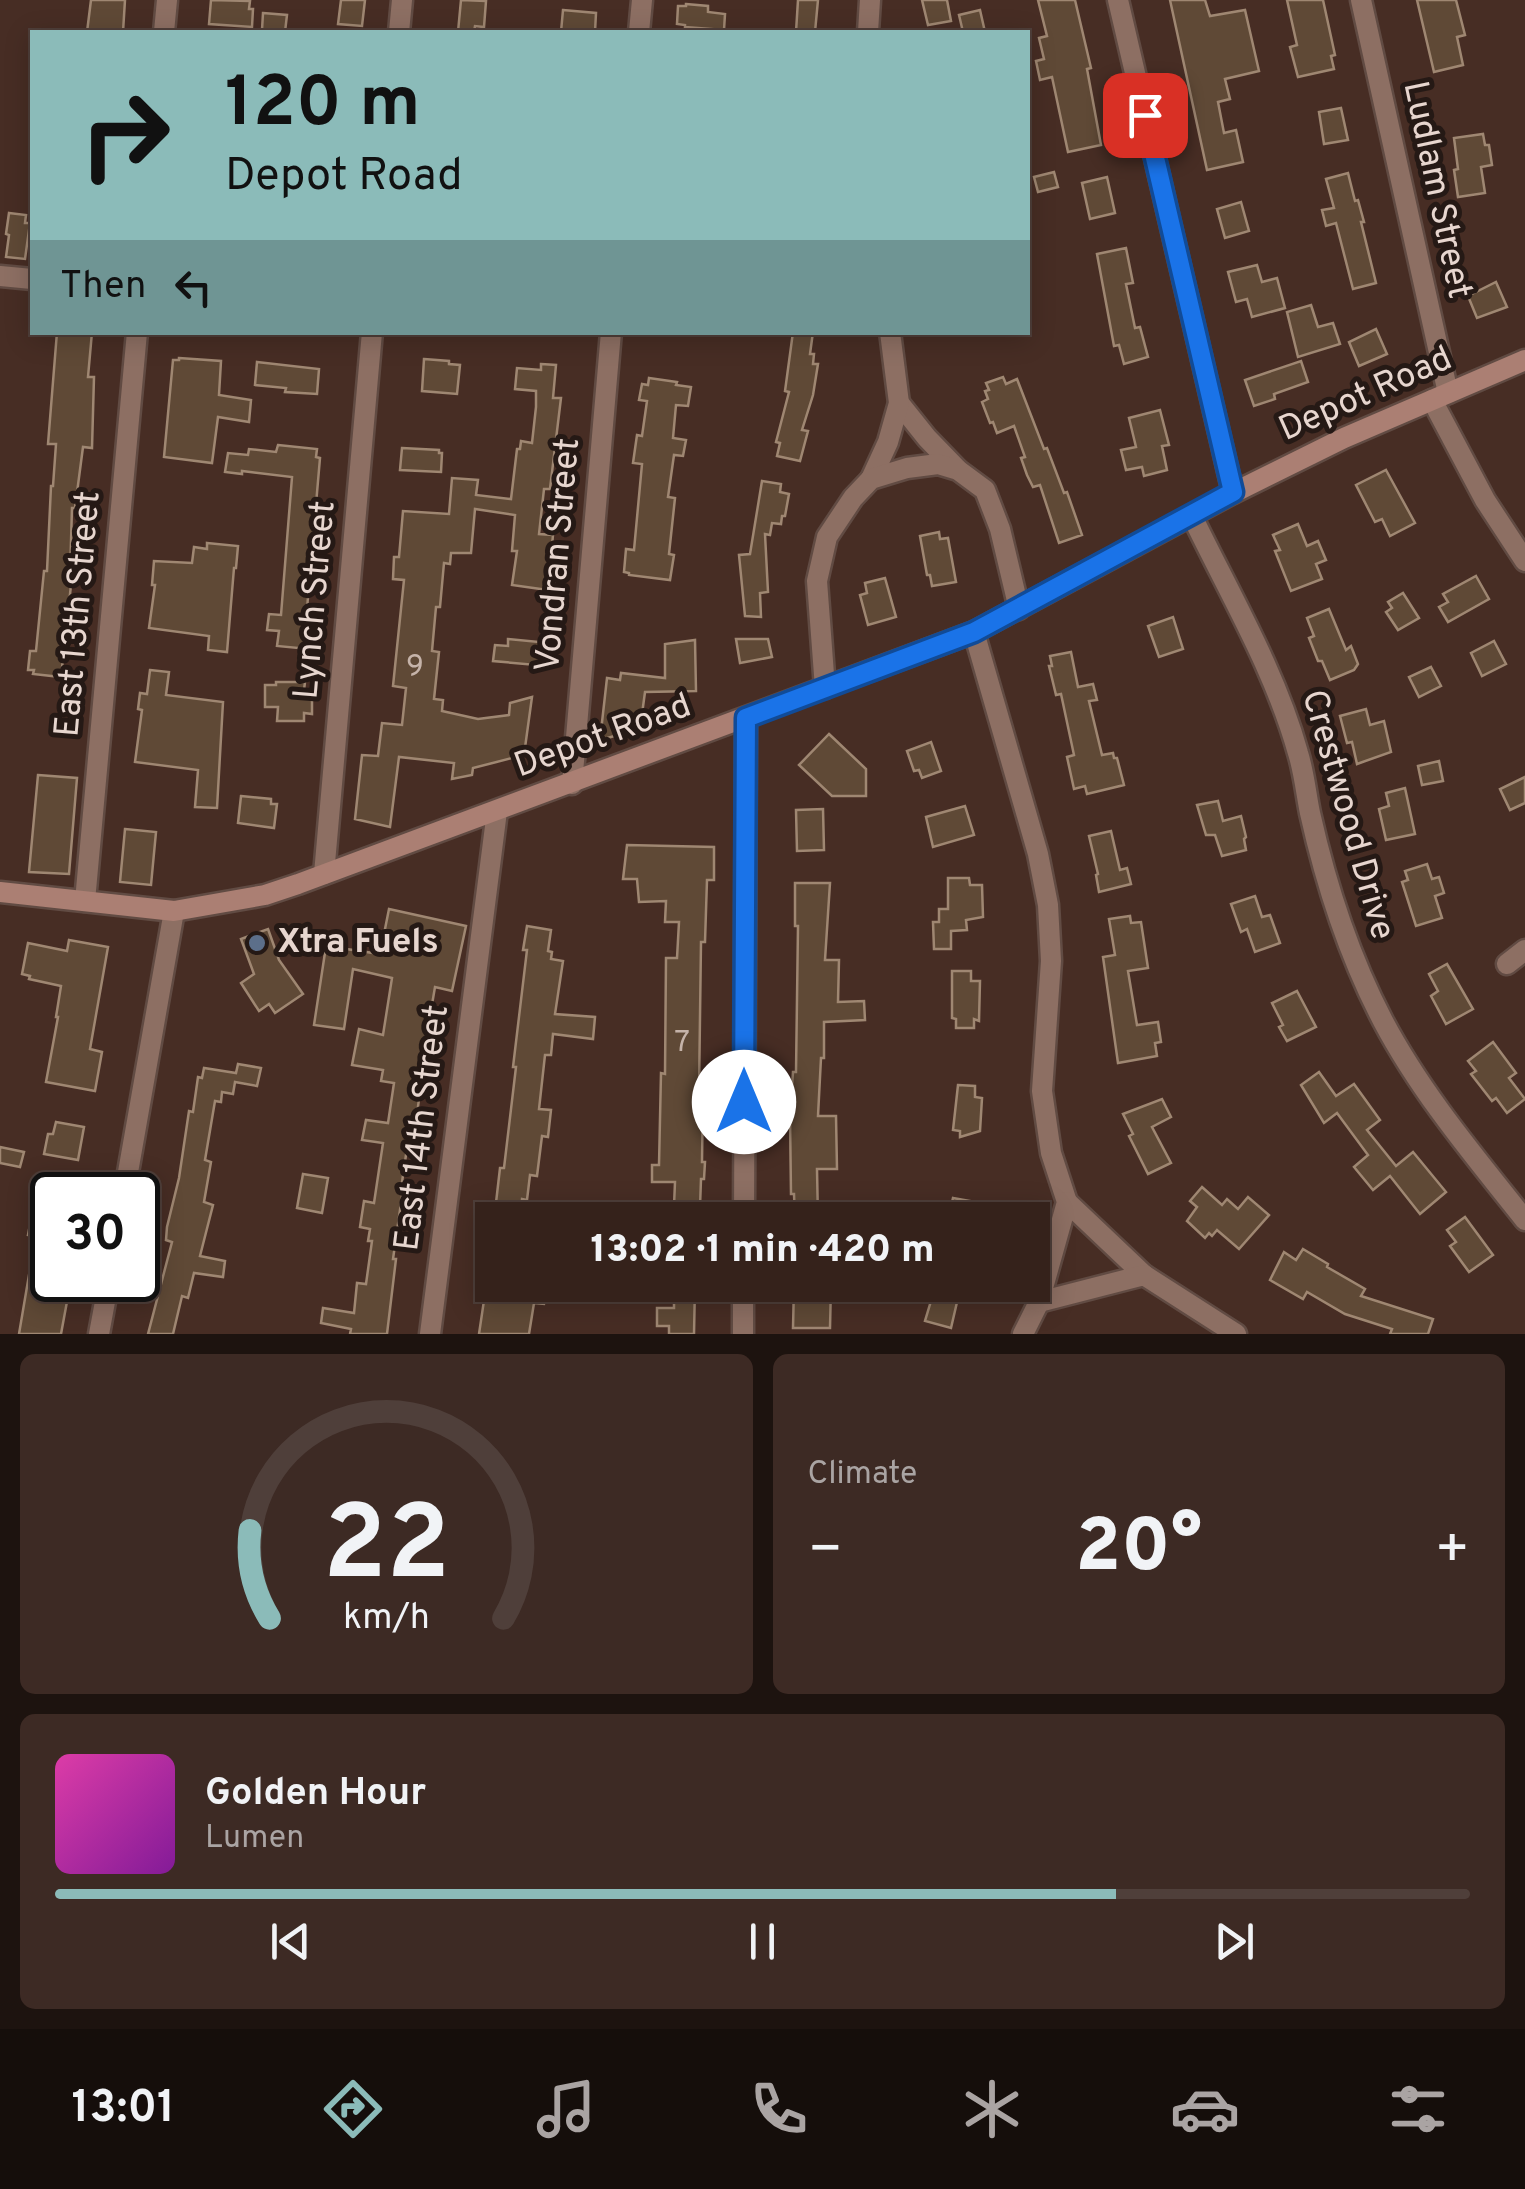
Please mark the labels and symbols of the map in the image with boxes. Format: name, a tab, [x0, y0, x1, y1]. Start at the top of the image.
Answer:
pin	[1103, 73, 1188, 158]
street label: Ludlam Street	[1392, 77, 1480, 303]
street label: Depot Road	[1273, 337, 1459, 453]
street label: Vondran Street	[527, 436, 591, 674]
street label: East 13th Street	[46, 489, 112, 739]
street label: Lynch Street	[285, 499, 347, 701]
house number: 9	[406, 649, 424, 686]
street label: Depot Road	[509, 685, 697, 789]
street label: Crestwood Drive	[1290, 685, 1404, 945]
place label: Xtra Fuels	[277, 921, 439, 965]
marker: Xtra Fuels	[246, 932, 268, 954]
street label: East 14th Street	[386, 1002, 460, 1254]
house number: 7	[674, 1025, 690, 1062]
position arrow	[692, 1050, 796, 1154]
speed limit sign: 30	[30, 1172, 160, 1302]

